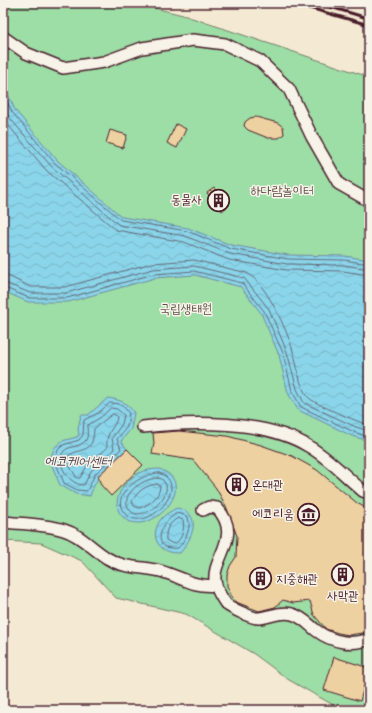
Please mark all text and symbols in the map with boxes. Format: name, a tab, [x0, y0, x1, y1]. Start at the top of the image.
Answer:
park label: 하다람놀이터	[251, 183, 313, 200]
building icon: 동물사	[205, 187, 231, 213]
place label: 동물사	[171, 192, 202, 209]
park label: 국립생태원	[160, 301, 212, 318]
water label: 에코케어센터	[44, 453, 114, 471]
building icon: 온대관	[223, 472, 249, 498]
place label: 온대관	[252, 477, 283, 494]
museum icon: 에코리움	[296, 501, 322, 527]
place label: 에코리움	[252, 506, 294, 523]
building icon: 사막관	[330, 561, 356, 587]
building icon: 지중해관	[247, 566, 273, 592]
place label: 지중해관	[276, 571, 318, 588]
place label: 사막관	[326, 588, 359, 605]

